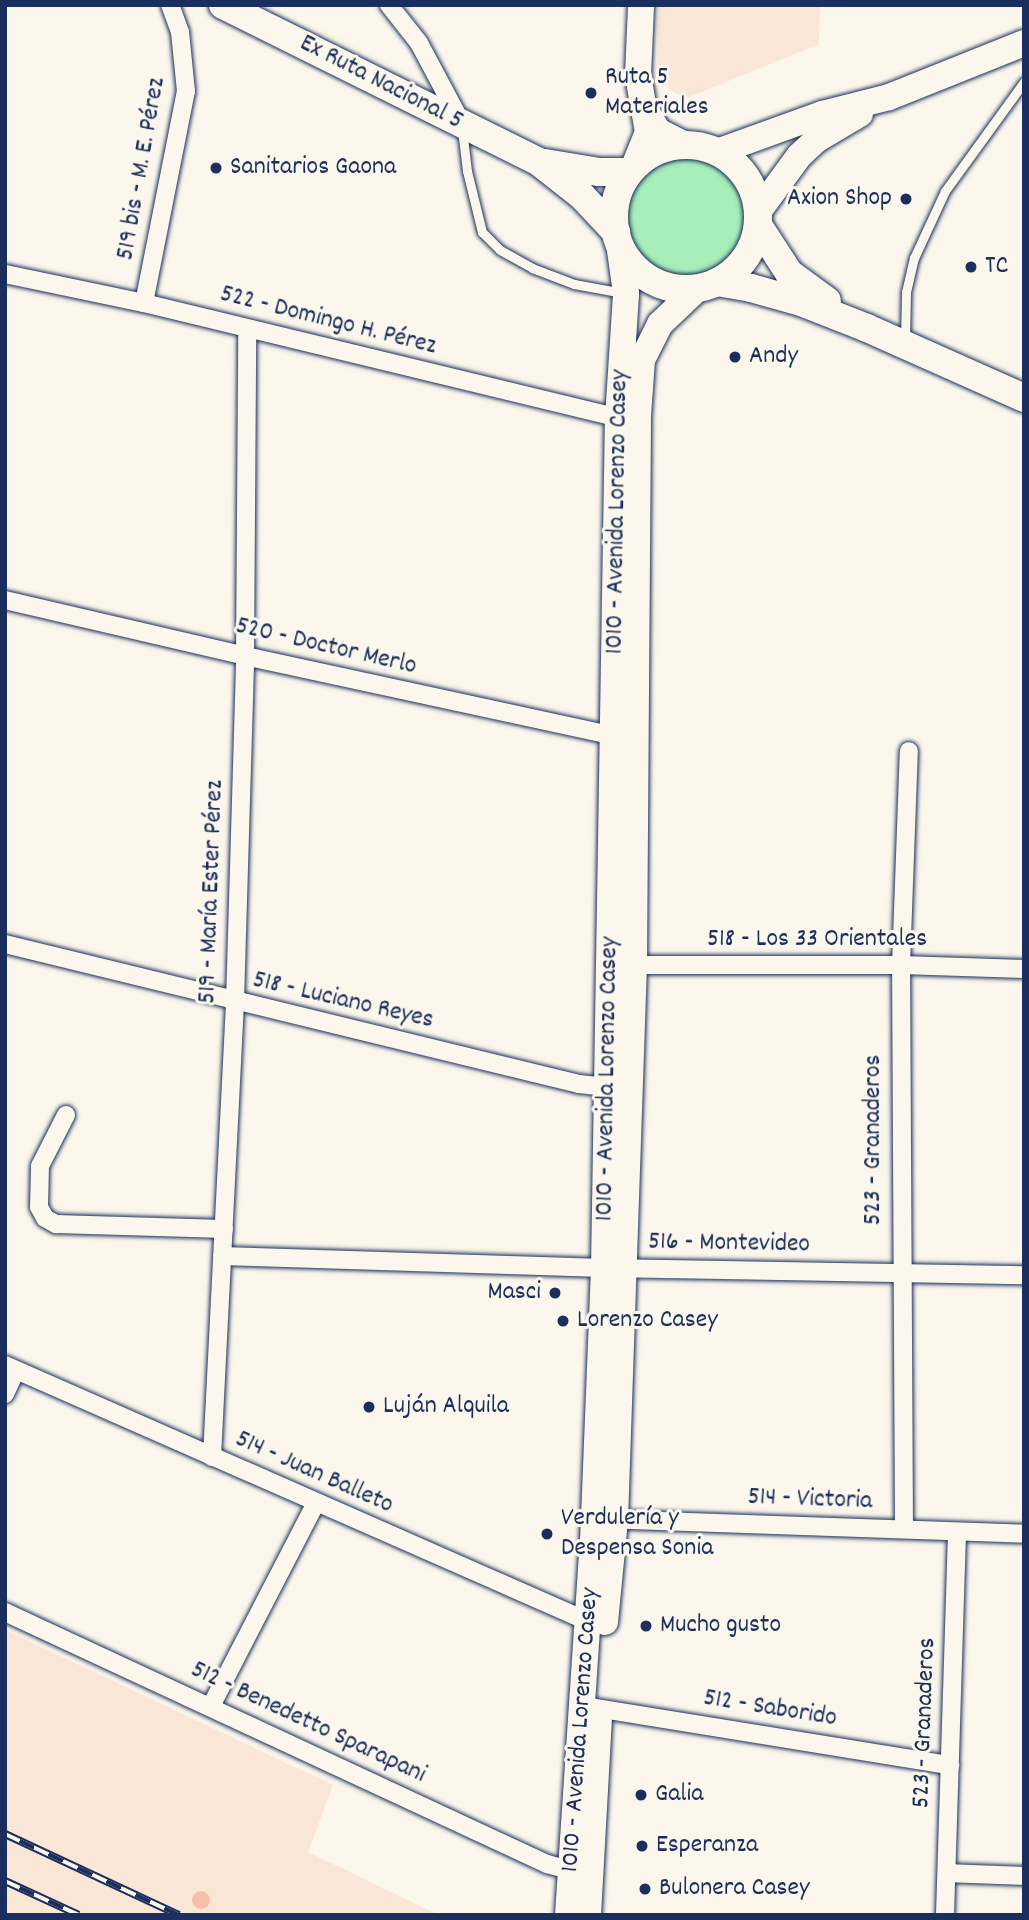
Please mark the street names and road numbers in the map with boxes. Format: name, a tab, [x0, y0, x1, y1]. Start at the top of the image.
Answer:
street label: Ex Ruta Nacional 5	[294, 28, 468, 138]
street label: 519 bis - M. E. Pérez	[111, 75, 173, 263]
street label: 522 - Domingo H. Pérez	[217, 279, 439, 363]
street label: 1010 - Avenida Lorenzo Casey	[600, 369, 636, 655]
street label: 520 - Doctor Merlo	[233, 611, 419, 683]
street label: 519 - María Ester Pérez	[193, 780, 231, 1004]
street label: 518 - Los 33 Orientales	[707, 924, 927, 956]
street label: 1010 - Avenida Lorenzo Casey	[590, 936, 626, 1222]
street label: 518 - Luciano Reyes	[249, 965, 437, 1037]
street label: 523 - Granaderos	[858, 1055, 890, 1225]
street label: 516 - Montevideo	[648, 1227, 810, 1261]
street label: 514 - Juan Balleto	[230, 1424, 398, 1522]
street label: 514 - Victoria	[747, 1482, 873, 1518]
street label: 1010 - Avenida Lorenzo Casey	[556, 1587, 606, 1873]
street label: 523 - Granaderos	[906, 1637, 944, 1809]
street label: 512 - Benedetto Sparapani	[185, 1655, 431, 1791]
street label: 512 - Saborido	[701, 1683, 839, 1735]

